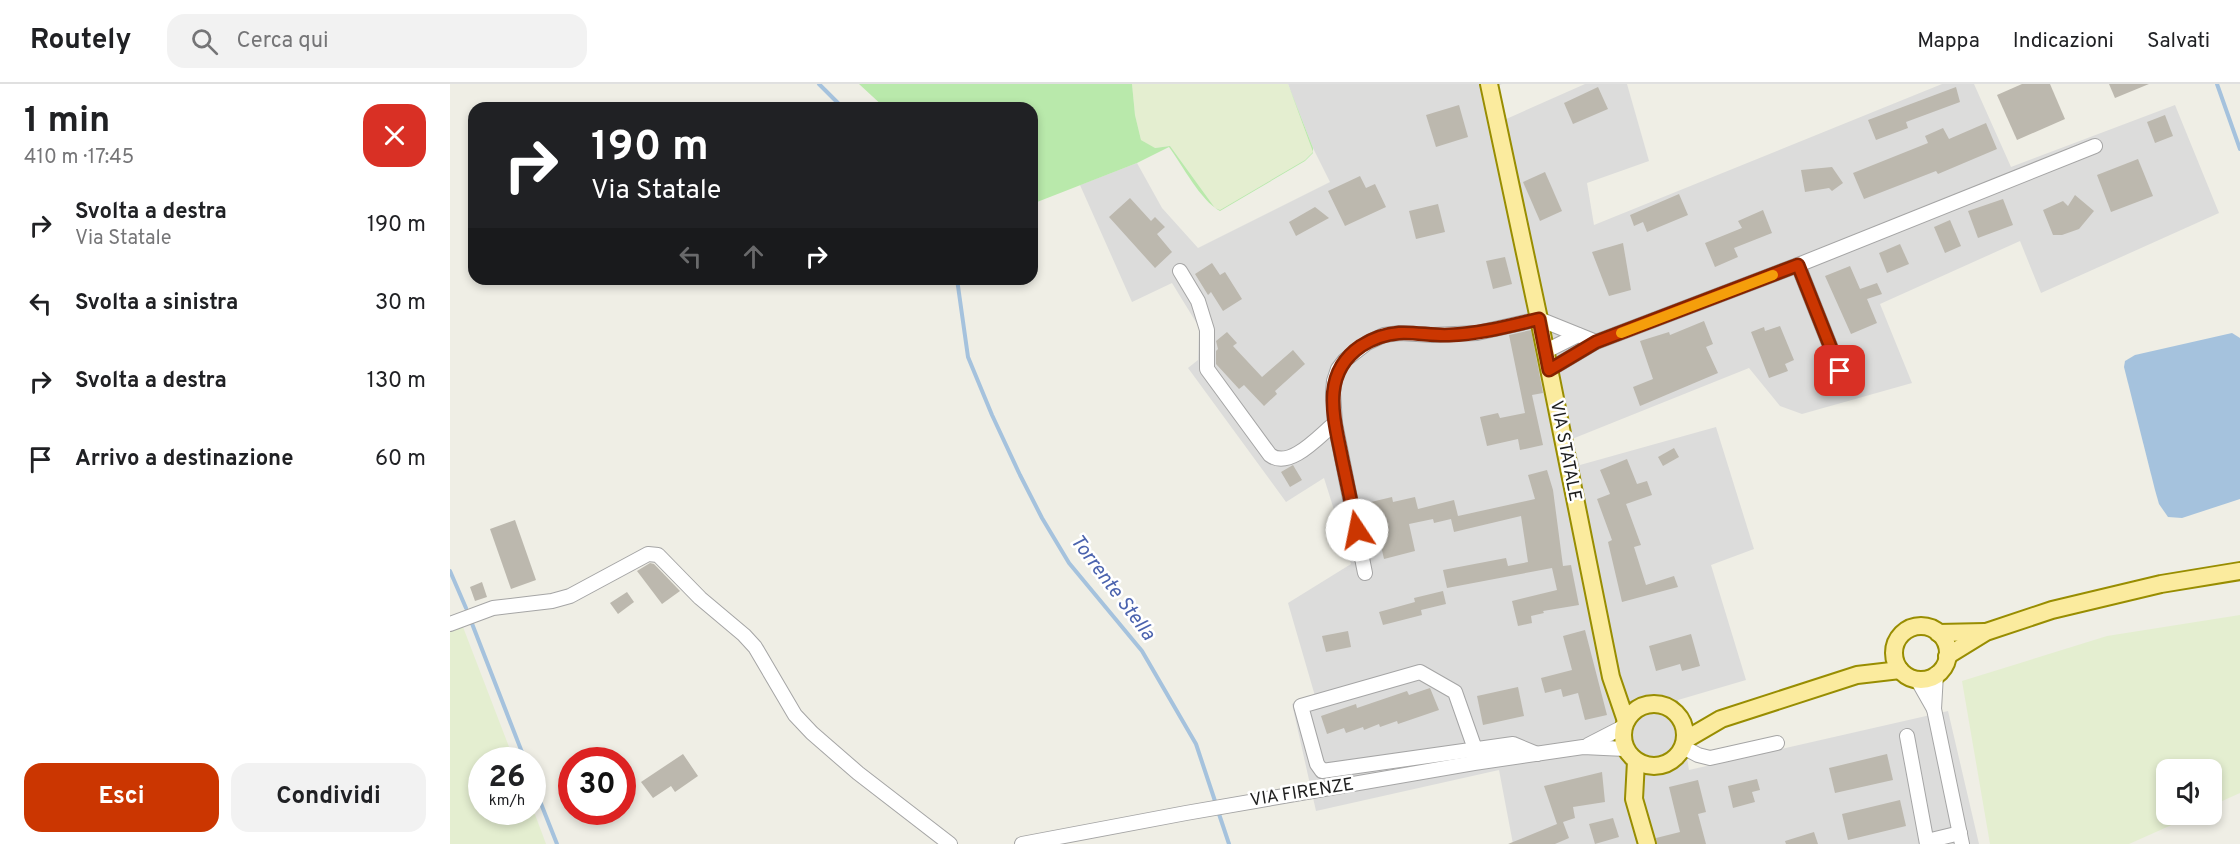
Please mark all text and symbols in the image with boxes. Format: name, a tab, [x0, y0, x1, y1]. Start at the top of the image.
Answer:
search box	[167, 14, 587, 68]
text: Routely	[30, 23, 131, 59]
icon: search	[188, 25, 221, 58]
text: Cerca qui	[236, 28, 329, 55]
text: Mappa	[1917, 28, 1980, 55]
text: Indicazioni	[2013, 28, 2114, 55]
text: Salvati	[2147, 28, 2210, 55]
text: 1 min	[24, 99, 110, 145]
button: close	[363, 104, 426, 167]
text: 190 m	[591, 122, 709, 175]
icon: right	[492, 126, 570, 204]
text: 410 m · 17:45	[24, 145, 134, 171]
text: Via Statale	[591, 174, 721, 208]
text: Svolta a destra	[75, 199, 227, 226]
icon: right	[24, 209, 57, 242]
text: 190 m	[367, 212, 426, 239]
text: Via Statale	[75, 226, 172, 252]
icon: left	[674, 240, 707, 273]
icon: ahead	[737, 240, 770, 273]
icon: right	[800, 240, 833, 273]
icon: left	[24, 287, 57, 320]
text: Svolta a sinistra	[75, 290, 238, 317]
text: 30 m	[375, 290, 426, 317]
pin	[1814, 345, 1865, 396]
icon: arrive	[1823, 354, 1856, 387]
icon: right	[24, 365, 57, 398]
text: Svolta a destra	[75, 368, 227, 395]
text: 130 m	[367, 368, 426, 395]
street label: VIA STATALE	[1544, 399, 1586, 503]
icon: arrive	[24, 443, 57, 476]
text: Arrivo a destinazione	[75, 446, 293, 473]
text: 60 m	[375, 446, 426, 473]
position arrow	[1325, 498, 1389, 562]
water label: Torrente Stella	[1064, 530, 1161, 647]
speed limit sign: 30	[558, 747, 636, 825]
map controls	[2156, 759, 2222, 825]
button: sound	[2156, 759, 2222, 825]
text: 26	[489, 760, 525, 797]
button: Esci	[24, 763, 219, 832]
button: Condividi	[231, 763, 426, 832]
street label: VIA FIRENZE	[1249, 773, 1355, 813]
text: km/h	[489, 792, 525, 811]

